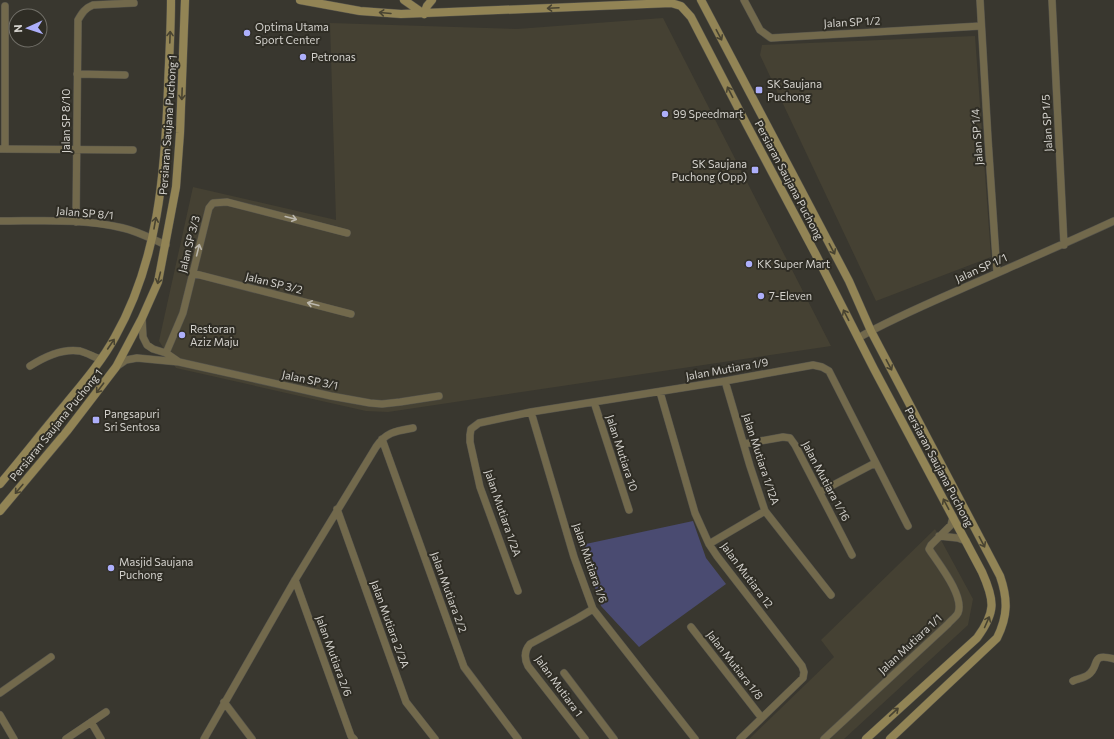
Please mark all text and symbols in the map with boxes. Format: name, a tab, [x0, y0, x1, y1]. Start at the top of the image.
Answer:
one-way arrow	[547, 4, 560, 11]
north arrow	[8, 8, 48, 48]
one-way arrow	[379, 9, 392, 16]
street label: Jalan SP 1/2	[823, 14, 881, 30]
place label: Optima Utama Sport Center	[255, 20, 329, 46]
text: N	[11, 24, 24, 33]
marker: Optima Utama Sport Center	[242, 28, 252, 38]
one-way arrow	[716, 28, 724, 40]
one-way arrow	[166, 31, 173, 44]
place label: Petronas	[311, 50, 356, 63]
marker: Petronas	[298, 52, 308, 62]
street label: Persiaran Saujana Puchong 1	[156, 55, 179, 195]
place label: SK Saujana Puchong	[767, 77, 822, 103]
marker: SK Saujana Puchong	[754, 85, 764, 95]
one-way arrow	[178, 87, 185, 100]
one-way arrow	[726, 87, 733, 99]
street label: Jalan SP 8/10	[59, 89, 73, 153]
street label: Jalan SP 1/5	[1039, 94, 1055, 152]
place label: 99 Speedmart	[673, 107, 744, 120]
street label: Jalan SP 1/4	[968, 108, 986, 166]
marker: 99 Speedmart	[660, 109, 670, 119]
street label: Persiaran Saujana Puchong	[752, 118, 827, 242]
place label: SK Saujana Puchong (Opp)	[672, 157, 747, 183]
marker: SK Saujana Puchong (Opp)	[750, 165, 760, 175]
street label: Jalan SP 8/1	[56, 204, 114, 222]
street label: Jalan SP 3/3	[175, 214, 203, 274]
one-way arrow	[285, 215, 298, 222]
one-way arrow	[151, 217, 159, 230]
one-way arrow	[195, 243, 203, 256]
one-way arrow	[829, 243, 836, 255]
street label: Jalan SP 1/1	[953, 250, 1009, 286]
place label: KK Super Mart	[757, 257, 831, 270]
marker: KK Super Mart	[744, 259, 754, 269]
street label: Jalan SP 3/2	[244, 269, 304, 297]
one-way arrow	[155, 271, 162, 284]
place label: 7-Eleven	[769, 289, 812, 302]
marker: 7-Eleven	[756, 291, 766, 301]
one-way arrow	[307, 300, 320, 308]
one-way arrow	[842, 309, 850, 321]
place label: Restoran Aziz Maju	[190, 322, 239, 348]
marker: Restoran Aziz Maju	[177, 330, 187, 340]
one-way arrow	[107, 339, 115, 350]
street label: Jalan Mutiara 1/9	[685, 355, 770, 383]
one-way arrow	[886, 359, 893, 371]
street label: Persiaran Saujana Puchong 1	[6, 366, 105, 483]
street label: Jalan SP 3/1	[281, 367, 339, 393]
one-way arrow	[96, 382, 104, 393]
street label: Persiaran Saujana Puchong	[902, 405, 977, 529]
place label: Pangsapuri Sri Sentosa	[104, 407, 160, 433]
street label: Jalan Mutiara 1/12A	[740, 411, 783, 507]
street label: Jalan Mutiara 10	[603, 413, 641, 493]
marker: Pangsapuri Sri Sentosa	[91, 415, 101, 425]
street label: Jalan Mutiara 1/16	[799, 439, 853, 524]
street label: Jalan Mutiara 1/2A	[482, 468, 525, 559]
one-way arrow	[14, 484, 23, 494]
one-way arrow	[942, 498, 949, 510]
street label: Jalan Mutiara 1/6	[570, 521, 610, 605]
one-way arrow	[979, 536, 987, 548]
street label: Jalan Mutiara 12	[718, 539, 776, 611]
street label: Jalan Mutiara 2/2	[428, 550, 470, 634]
place label: Masjid Saujana Puchong	[119, 555, 193, 581]
marker: Masjid Saujana Puchong	[106, 563, 116, 573]
street label: Jalan Mutiara 2/2A	[368, 578, 413, 670]
street label: Jalan Mutiara 1/1	[875, 611, 945, 677]
street label: Jalan Mutiara 2/6	[313, 614, 355, 699]
one-way arrow	[984, 617, 991, 629]
street label: Jalan Mutiara 1/8	[704, 628, 766, 703]
street label: Jalan Mutiara 1	[532, 653, 586, 719]
one-way arrow	[889, 708, 899, 717]

